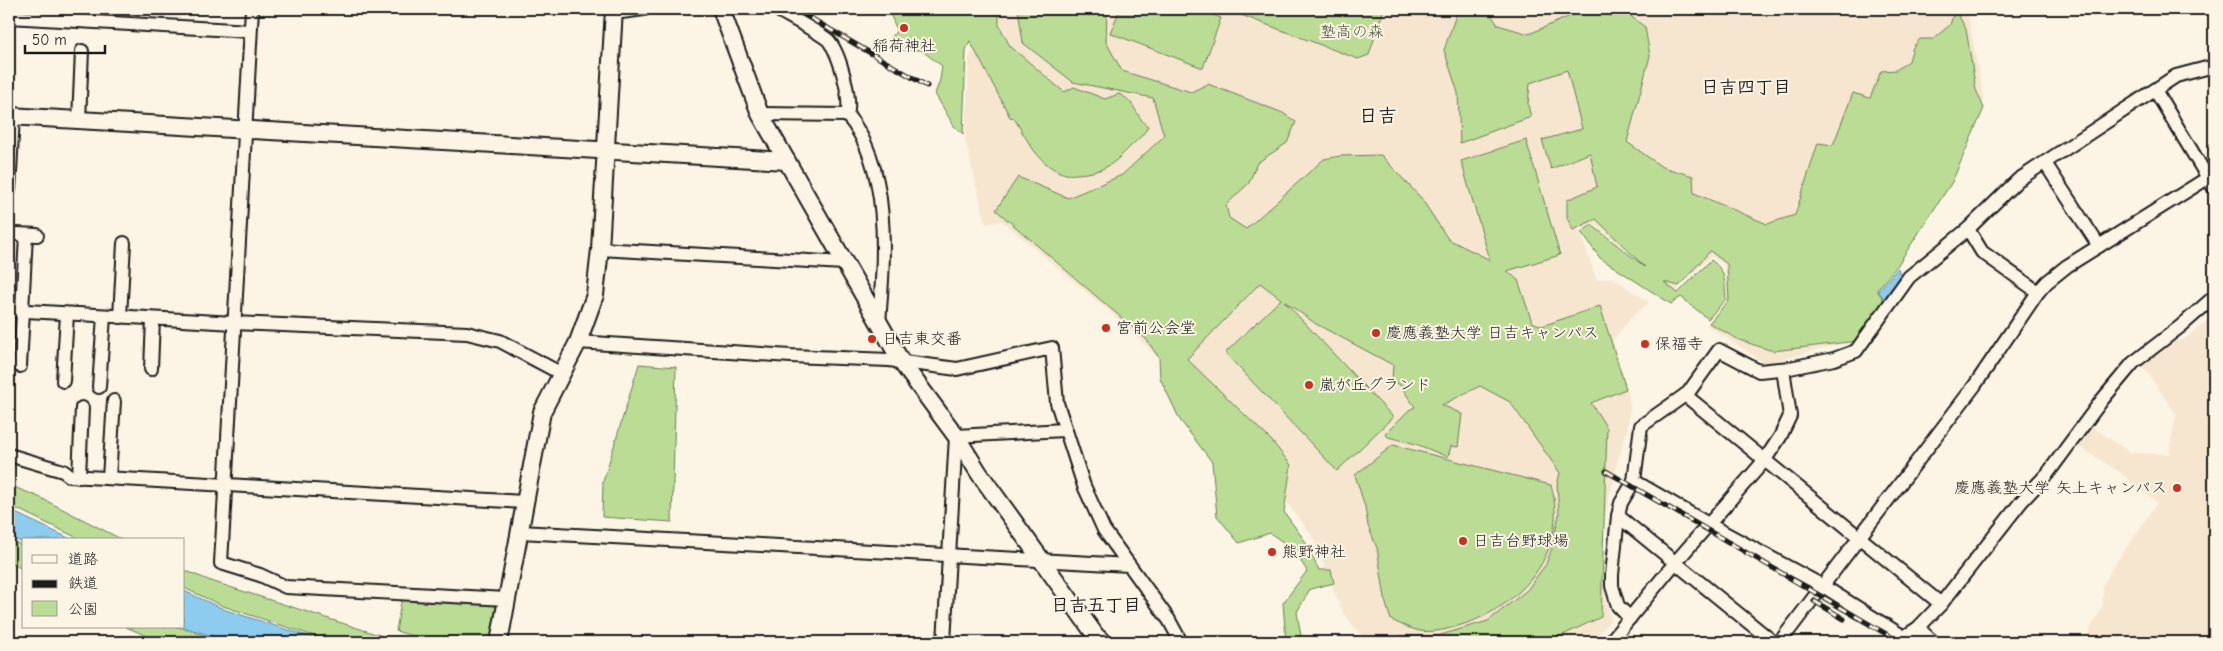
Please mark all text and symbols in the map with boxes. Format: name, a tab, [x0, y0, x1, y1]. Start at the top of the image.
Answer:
scale bar	[25, 22, 105, 54]
marker: 稲荷神社	[898, 22, 910, 34]
park label: 塾高の森	[1320, 23, 1384, 41]
text: 50 m	[32, 31, 67, 49]
place label: 稲荷神社	[872, 37, 936, 55]
district label: 日吉四丁目	[1701, 77, 1791, 98]
district label: 日吉	[1359, 105, 1397, 127]
place label: 宮前公会堂	[1116, 319, 1196, 337]
marker: 宮前公会堂	[1100, 322, 1112, 334]
place label: 慶應義塾大学 日吉キャンパス	[1386, 324, 1599, 342]
marker: 慶應義塾大学 日吉キャンパス	[1370, 327, 1382, 339]
place label: 日吉東交番	[882, 330, 962, 348]
marker: 日吉東交番	[866, 333, 878, 345]
place label: 保福寺	[1655, 335, 1703, 353]
marker: 保福寺	[1639, 338, 1651, 350]
place label: 嵐が丘グランド	[1319, 376, 1431, 394]
marker: 嵐が丘グランド	[1303, 379, 1315, 391]
place label: 慶應義塾大学 矢上キャンパス	[1954, 479, 2167, 497]
marker: 慶應義塾大学 矢上キャンパス	[2171, 482, 2183, 494]
place label: 日吉台野球場	[1473, 532, 1569, 550]
marker: 日吉台野球場	[1457, 535, 1469, 547]
legend	[22, 538, 185, 628]
place label: 熊野神社	[1282, 543, 1346, 561]
marker: 熊野神社	[1266, 546, 1278, 558]
text: 道路	[68, 550, 98, 568]
text: 鉄道	[68, 574, 98, 592]
district label: 日吉五丁目	[1051, 595, 1141, 616]
text: 公園	[68, 600, 98, 618]

